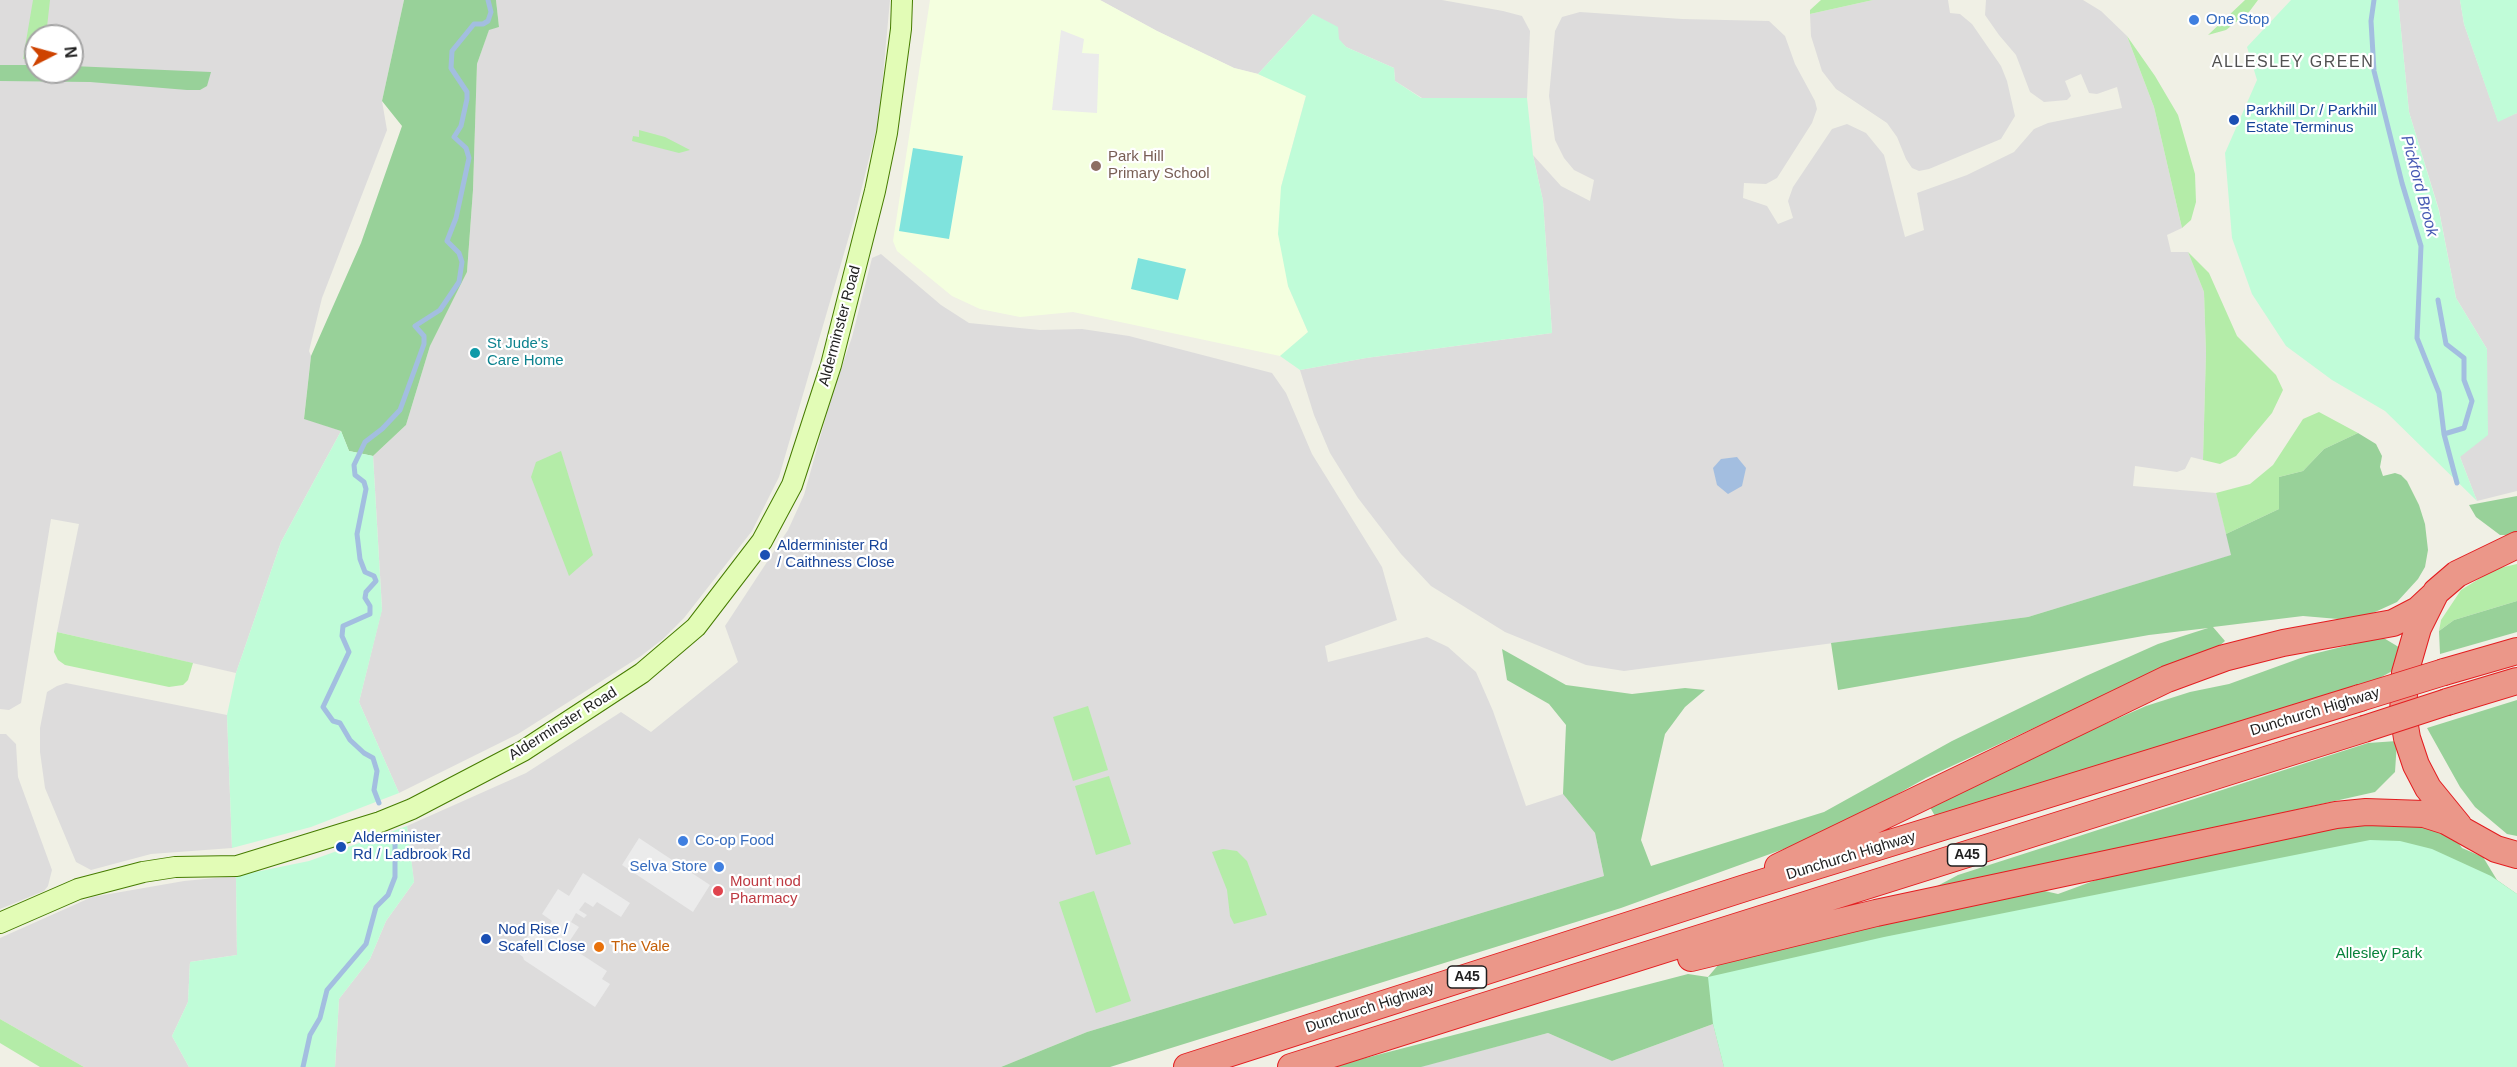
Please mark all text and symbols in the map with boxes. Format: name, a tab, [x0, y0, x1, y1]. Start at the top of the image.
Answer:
place label: One Stop	[2206, 11, 2269, 29]
marker: One Stop	[2187, 13, 2201, 27]
north arrow	[24, 24, 84, 84]
text: N	[61, 46, 79, 59]
district label: ALLESLEY GREEN	[2212, 53, 2374, 73]
place label: Parkhill Dr / Parkhill Estate Terminus	[2246, 102, 2377, 137]
marker: Parkhill Dr / Parkhill Estate Terminus	[2227, 113, 2241, 127]
water label: Pickford Brook	[2396, 133, 2442, 239]
place label: Park Hill Primary School	[1108, 148, 1210, 183]
marker: Park Hill Primary School	[1089, 159, 1103, 173]
street label: Alderminster Road	[815, 264, 865, 388]
place label: St Jude's Care Home	[487, 335, 564, 370]
marker: St Jude's Care Home	[468, 346, 482, 360]
place label: Alderminister Rd / Caithness Close	[777, 537, 895, 572]
marker: Alderminister Rd / Caithness Close	[758, 548, 772, 562]
street label: Alderminster Road	[506, 683, 620, 765]
street label: Dunchurch Highway	[2248, 684, 2382, 740]
street label: Dunchurch Highway	[1784, 828, 1918, 884]
place label: Alderminister Rd / Ladbrook Rd	[353, 829, 471, 864]
place label: Co-op Food	[695, 832, 774, 850]
marker: Co-op Food	[676, 834, 690, 848]
marker: Alderminister Rd / Ladbrook Rd	[334, 840, 348, 854]
road number: A45	[1948, 844, 1986, 866]
place label: Selva Store	[629, 858, 707, 876]
marker: Selva Store	[712, 860, 726, 874]
place label: Mount nod Pharmacy	[730, 873, 801, 908]
marker: Mount nod Pharmacy	[711, 884, 725, 898]
place label: Nod Rise / Scafell Close	[498, 921, 586, 956]
marker: Nod Rise / Scafell Close	[479, 932, 493, 946]
place label: The Vale	[611, 938, 670, 956]
marker: The Vale	[592, 940, 606, 954]
park label: Allesley Park	[2336, 945, 2422, 963]
road number: A45	[1448, 966, 1486, 988]
street label: Dunchurch Highway	[1303, 979, 1437, 1037]

